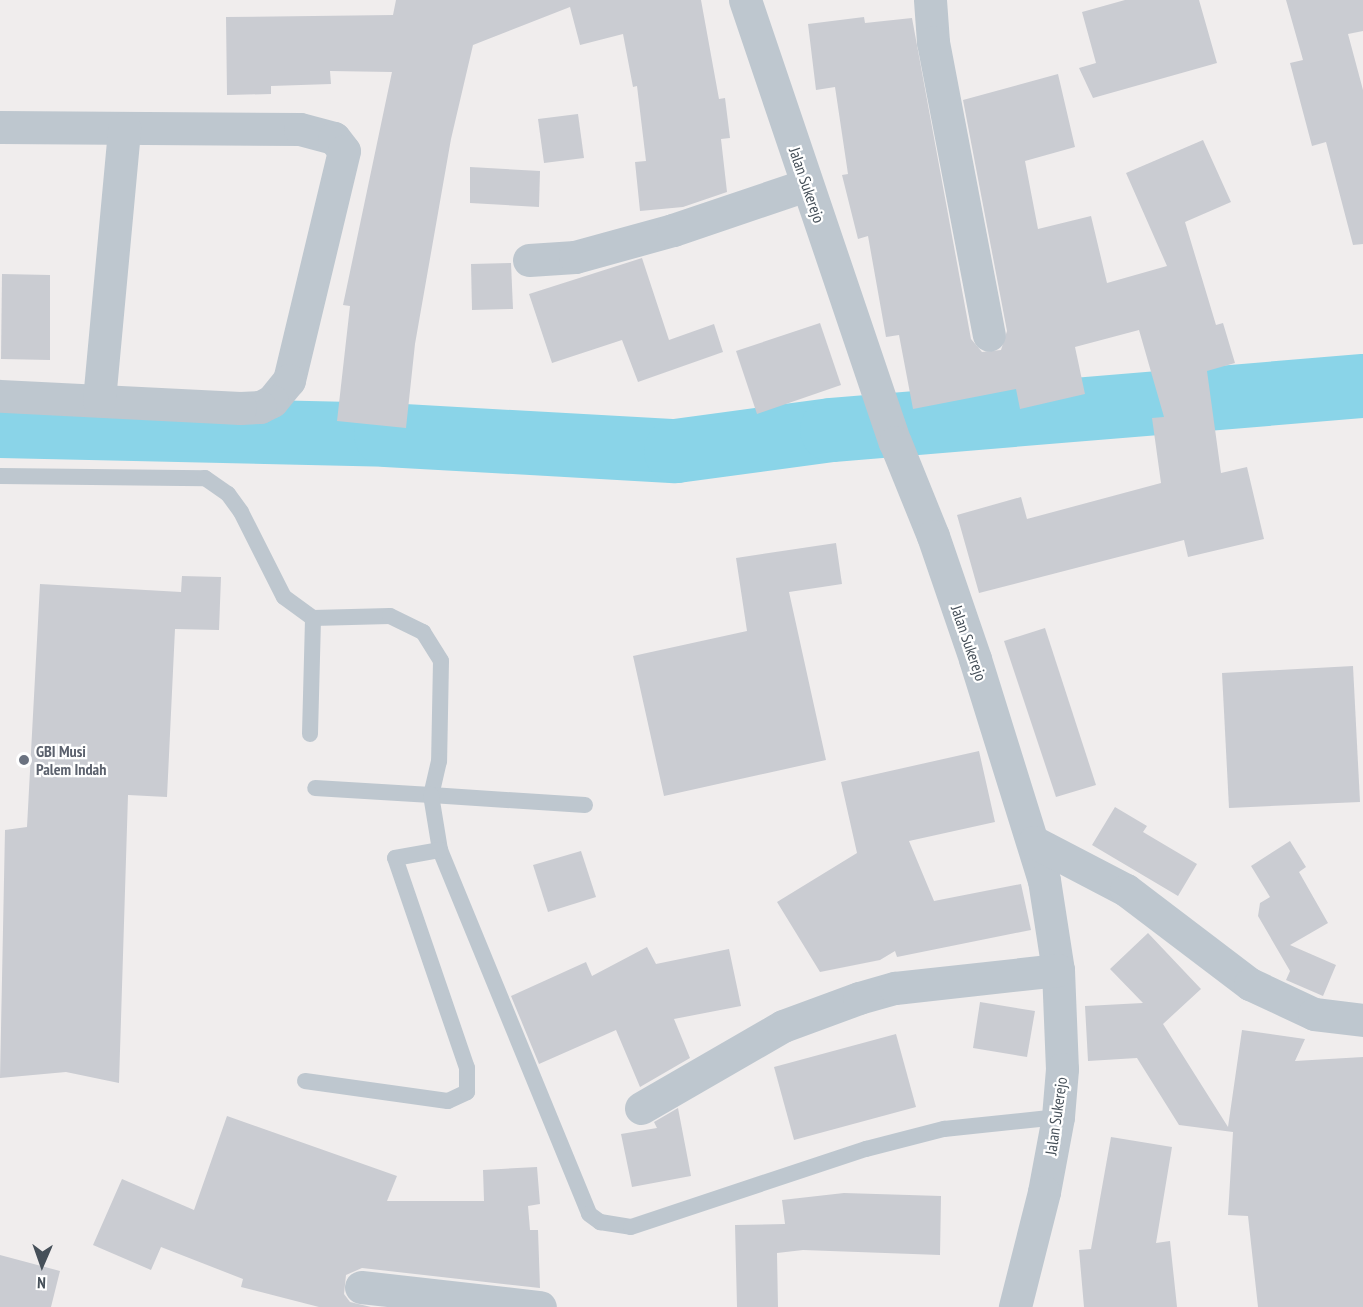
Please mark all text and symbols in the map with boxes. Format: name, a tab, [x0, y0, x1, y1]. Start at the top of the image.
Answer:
street label: Jalan Sukerejo	[785, 145, 829, 225]
street label: Jalan Sukerejo	[947, 603, 991, 683]
place label: GBI Musi Palem Indah	[36, 741, 106, 779]
marker: GBI Musi Palem Indah	[17, 753, 31, 767]
street label: Jalan Sukerejo	[1041, 1076, 1071, 1156]
north arrow	[12, 1235, 72, 1295]
text: N	[37, 1273, 46, 1293]

